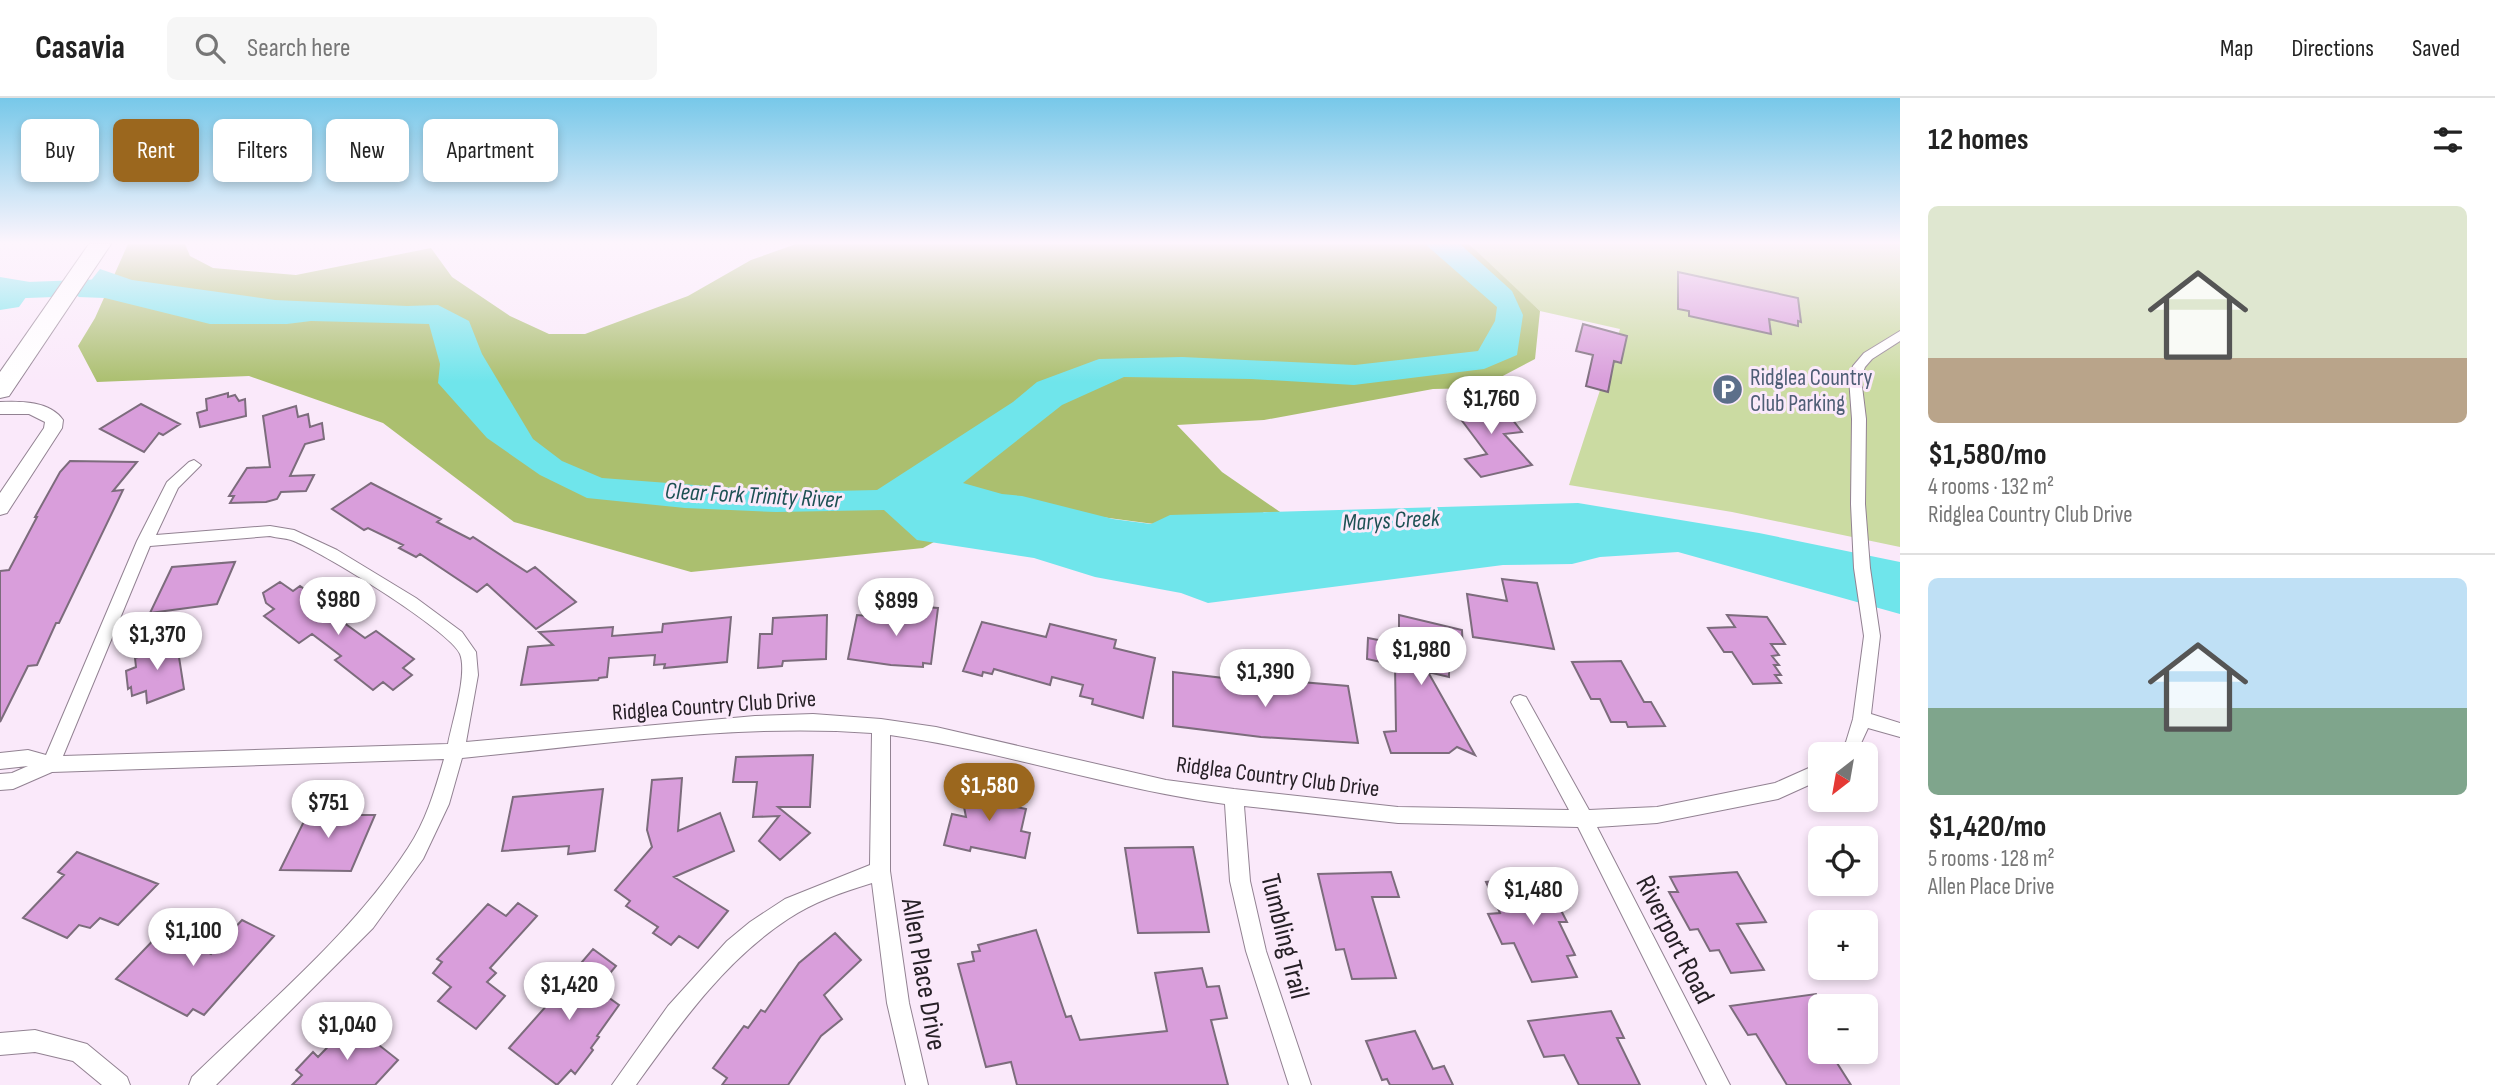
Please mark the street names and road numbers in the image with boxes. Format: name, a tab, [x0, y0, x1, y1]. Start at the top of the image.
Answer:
street label: Ridglea Country Club Drive	[611, 685, 817, 727]
street label: Ridglea Country Club Drive	[1175, 751, 1381, 803]
street label: Riverport Road	[1628, 870, 1721, 1009]
street label: Tumbling Trail	[1253, 871, 1316, 1002]
street label: Allen Place Drive	[894, 895, 953, 1053]

